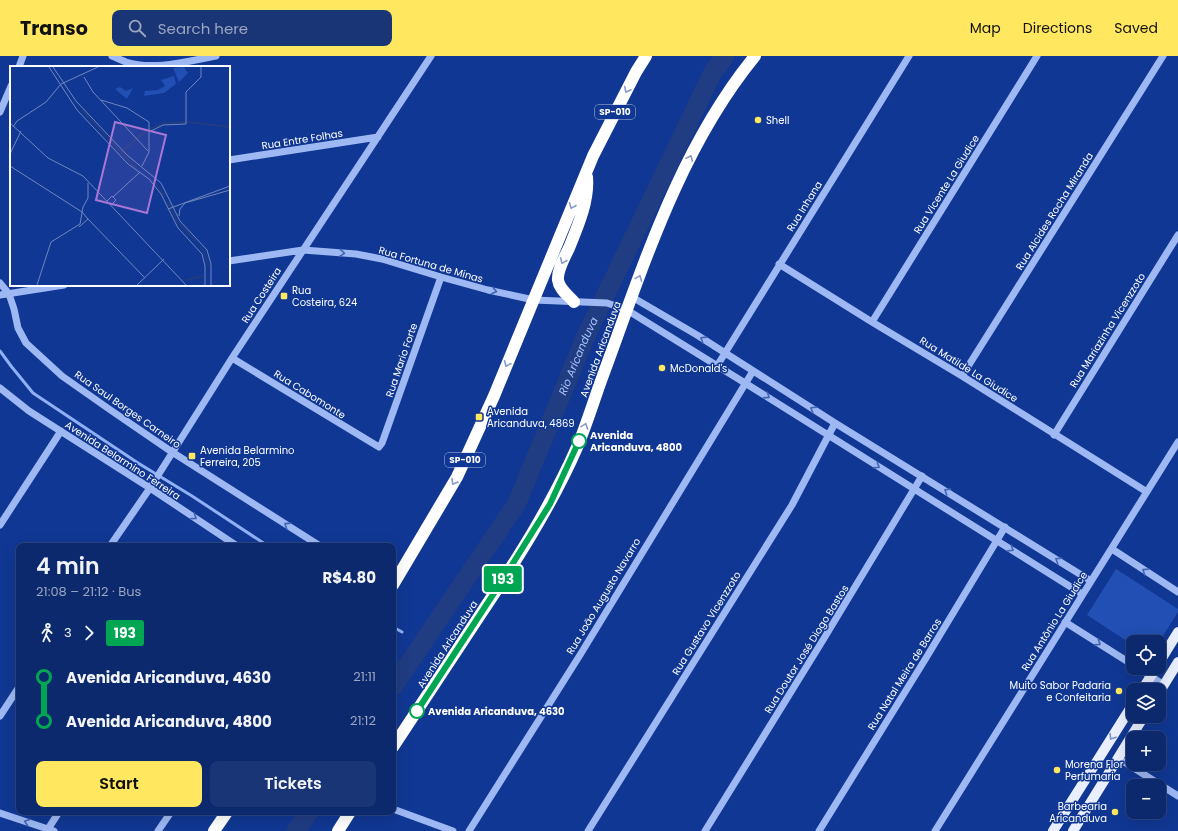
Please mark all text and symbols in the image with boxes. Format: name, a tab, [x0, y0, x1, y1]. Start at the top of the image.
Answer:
search box	[112, 10, 392, 46]
text: Transo	[20, 15, 88, 42]
icon: search	[126, 17, 148, 39]
text: Search here	[158, 18, 248, 39]
text: Map	[970, 18, 1001, 38]
text: Directions	[1023, 18, 1092, 38]
text: Saved	[1114, 18, 1158, 38]
inset map	[10, 66, 230, 286]
one-way arrow	[624, 86, 632, 93]
road number: SP-010	[595, 105, 635, 119]
place label: Shell	[766, 113, 789, 128]
marker: Shell	[753, 115, 763, 125]
street label: Rua Entre Folhas	[260, 126, 344, 153]
street label: Rua Vicente La Giudice	[910, 132, 983, 237]
street label: Rua Alcides Rocha Miranda	[1012, 149, 1097, 273]
one-way arrow	[685, 155, 693, 162]
street label: Rua Inhana	[783, 178, 826, 234]
one-way arrow	[569, 202, 577, 210]
street label: Rua Fortuna de Minas	[377, 242, 485, 287]
one-way arrow	[339, 248, 345, 257]
one-way arrow	[560, 257, 568, 264]
street label: Rua Costeira	[238, 264, 285, 326]
street label: Rua Mariazinha Vicenzzoto	[1066, 270, 1149, 391]
one-way arrow	[635, 274, 643, 281]
place label: Rua Costeira, 624	[292, 283, 357, 310]
one-way arrow	[491, 287, 497, 295]
marker: Rua Costeira, 624	[279, 291, 289, 301]
street label: Avenida Aricanduva	[576, 299, 625, 399]
water label: Rio Aricanduva	[554, 314, 602, 397]
street label: Rua Mario Forte	[382, 321, 421, 399]
street label: Rua Matilde La Giudice	[917, 333, 1021, 406]
one-way arrow	[700, 336, 707, 343]
one-way arrow	[504, 360, 512, 367]
place label: McDonald's	[670, 361, 727, 376]
marker: McDonald's	[657, 363, 667, 373]
street label: Rua Cabomonte	[271, 366, 349, 423]
street label: Rua Saul Borges Carneiro	[72, 367, 184, 452]
one-way arrow	[763, 392, 770, 399]
place label: Avenida Aricanduva, 4869	[487, 404, 575, 431]
one-way arrow	[810, 407, 817, 414]
marker: Avenida Aricanduva, 4869	[474, 412, 484, 422]
street label: Avenida Belarmino Ferreira	[62, 417, 183, 503]
one-way arrow	[580, 422, 588, 429]
place label: Avenida Aricanduva, 4800	[590, 428, 683, 455]
marker: Avenida Aricanduva, 4800	[571, 433, 587, 449]
place label: Avenida Belarmino Ferreira, 205	[200, 443, 294, 470]
marker: Avenida Belarmino Ferreira, 205	[187, 451, 197, 461]
road number: SP-010	[445, 453, 485, 467]
one-way arrow	[873, 461, 880, 469]
one-way arrow	[451, 478, 458, 485]
one-way arrow	[944, 489, 951, 496]
one-way arrow	[190, 512, 197, 520]
one-way arrow	[284, 522, 291, 530]
street label: Rua João Augusto Navarro	[563, 535, 644, 657]
one-way arrow	[1007, 544, 1014, 552]
text: 4 min	[36, 551, 100, 582]
one-way arrow	[1055, 557, 1062, 565]
line badge: 193	[480, 566, 526, 592]
text: R$4.80	[322, 567, 376, 588]
street label: Rua Gustavo Vicenzzoto	[668, 568, 745, 678]
one-way arrow	[1142, 568, 1149, 576]
text: 193	[492, 569, 514, 589]
street label: Rua Antônio La Giudice	[1018, 569, 1091, 674]
text: 21:08 – 21:12 · Bus	[36, 582, 141, 601]
street label: Rua Doutor José Diogo Bastos	[761, 582, 852, 716]
street label: Avenida Aricanduva	[414, 598, 481, 691]
street label: Rua Natal Meira de Barros	[864, 615, 945, 733]
icon: walk	[36, 622, 58, 644]
icon: forward	[78, 622, 100, 644]
text: 3	[64, 623, 72, 642]
text: 193	[114, 623, 136, 643]
map controls	[1126, 635, 1166, 819]
button: locate	[1126, 635, 1166, 675]
one-way arrow	[1094, 638, 1101, 645]
text: Avenida Aricanduva, 4630	[66, 667, 271, 688]
text: 21:11	[353, 667, 376, 686]
place label: Muito Sabor Padaria e Confeitaria	[1010, 678, 1111, 705]
button: layers	[1126, 683, 1166, 723]
marker: Muito Sabor Padaria e Confeitaria	[1114, 686, 1124, 696]
marker: Avenida Aricanduva, 4630	[409, 703, 425, 719]
place label: Avenida Aricanduva, 4630	[428, 704, 565, 719]
text: Avenida Aricanduva, 4800	[66, 711, 272, 732]
text: 21:12	[350, 711, 376, 730]
button: +	[1126, 731, 1166, 771]
one-way arrow	[1109, 733, 1117, 740]
place label: Morena Flor Perfumaria	[1065, 757, 1124, 784]
button: Start	[36, 761, 202, 807]
button: Tickets	[210, 761, 376, 807]
marker: Morena Flor Perfumaria	[1052, 765, 1062, 775]
button: −	[1126, 779, 1166, 819]
place label: Barbearia Aricanduva	[1049, 799, 1107, 826]
marker: Barbearia Aricanduva	[1110, 807, 1120, 817]
one-way arrow	[24, 818, 31, 826]

